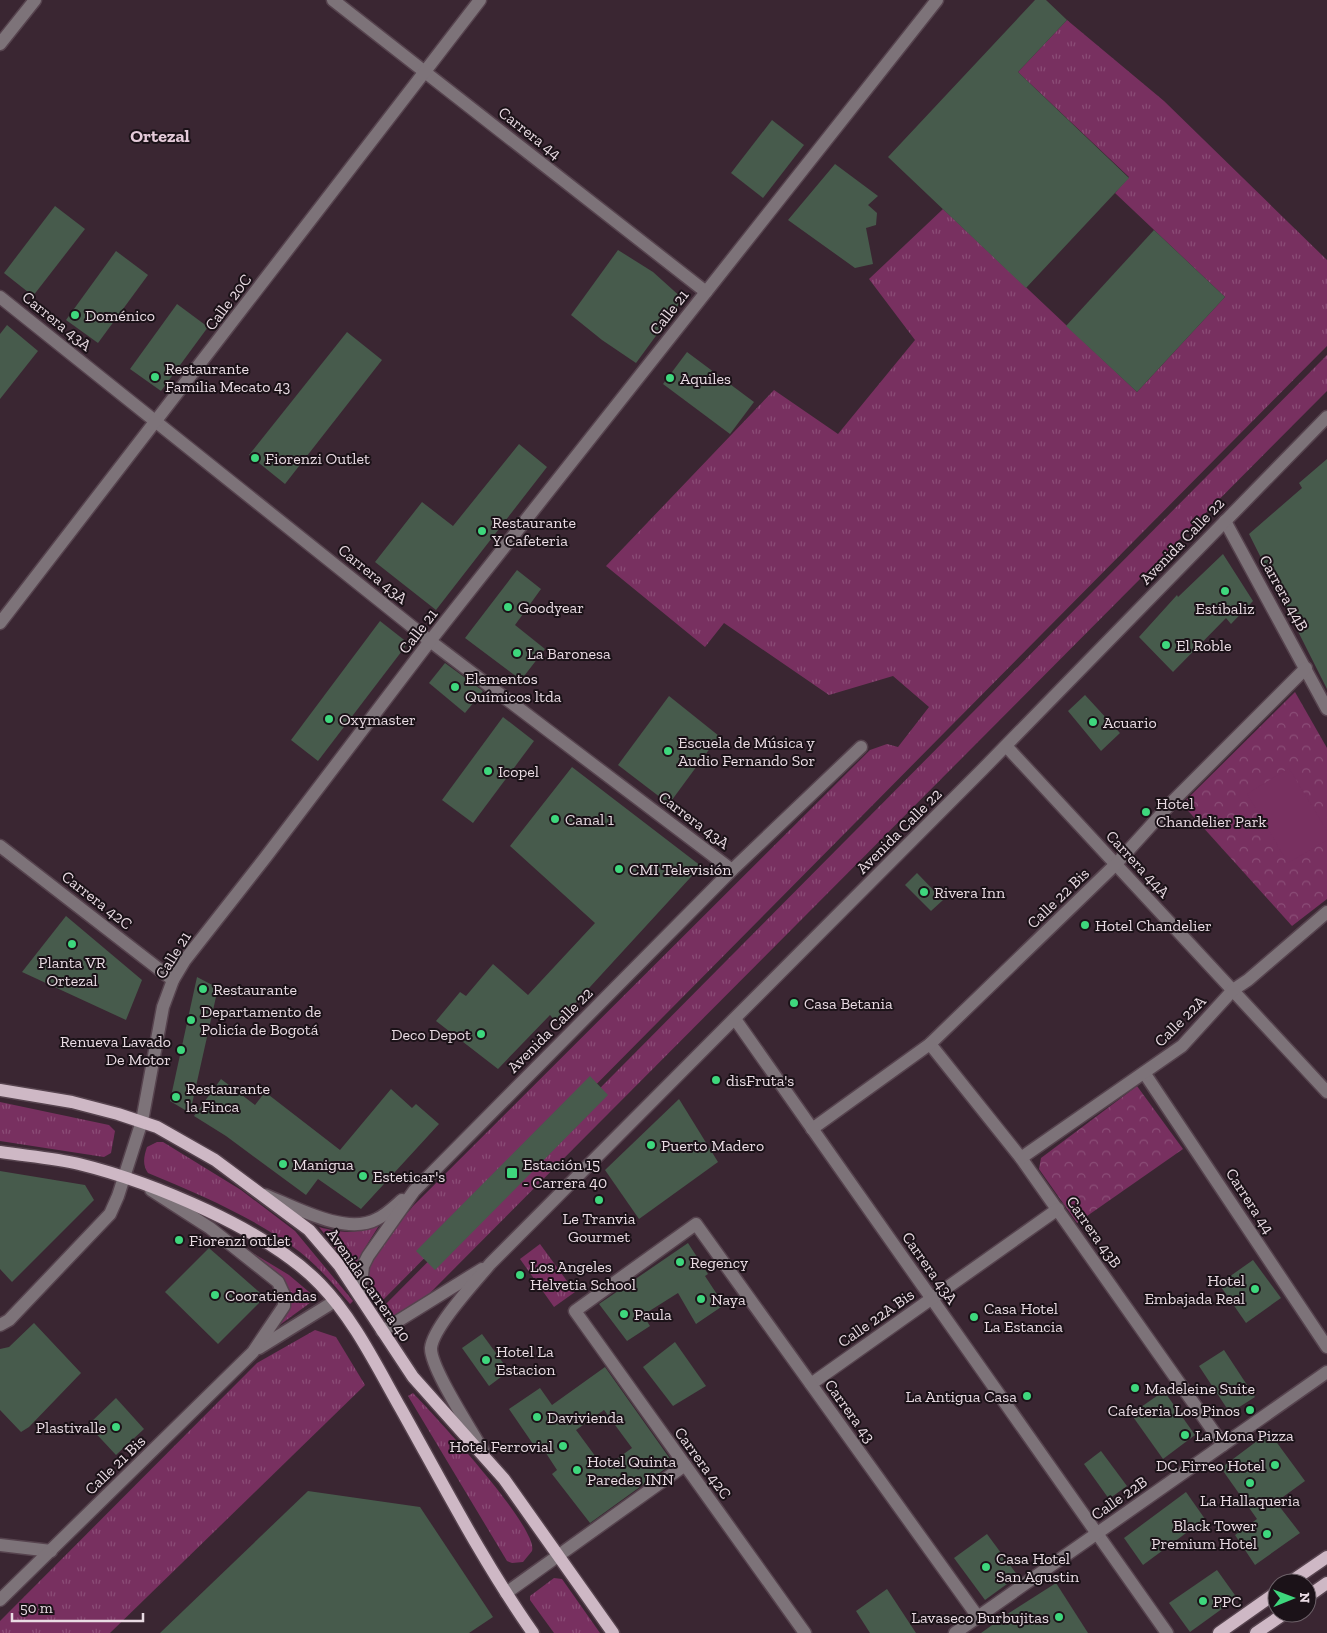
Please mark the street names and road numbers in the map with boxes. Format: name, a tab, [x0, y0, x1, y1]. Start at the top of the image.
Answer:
street label: Carrera 44	[495, 103, 565, 164]
street label: Calle 20C	[201, 270, 255, 334]
street label: Calle 21	[645, 286, 693, 338]
street label: Carrera 43A	[18, 287, 96, 355]
street label: Avenida Calle 22	[1136, 494, 1228, 588]
street label: Carrera 43A	[334, 540, 412, 608]
street label: Carrera 44B	[1255, 552, 1313, 635]
street label: Calle 21	[394, 605, 442, 657]
street label: Avenida Calle 22	[852, 784, 946, 878]
street label: Carrera 43A	[655, 787, 734, 853]
street label: Carrera 44A	[1102, 827, 1174, 902]
street label: Calle 22 Bis	[1023, 864, 1093, 932]
street label: Carrera 42C	[58, 867, 136, 933]
street label: Calle 21	[151, 928, 195, 982]
street label: Avenida Calle 22	[503, 983, 597, 1077]
street label: Calle 22A	[1150, 991, 1210, 1051]
street label: Carrera 44	[1222, 1165, 1278, 1238]
street label: Carrera 43B	[1062, 1192, 1126, 1272]
street label: Avenida Carrera 40	[323, 1225, 415, 1345]
street label: Carrera 43A	[898, 1228, 962, 1308]
street label: Calle 22A Bis	[834, 1285, 918, 1351]
street label: Carrera 43	[821, 1376, 879, 1446]
street label: Carrera 42C	[671, 1423, 735, 1503]
street label: Calle 21 Bis	[81, 1431, 149, 1499]
street label: Calle 22B	[1087, 1472, 1151, 1524]

